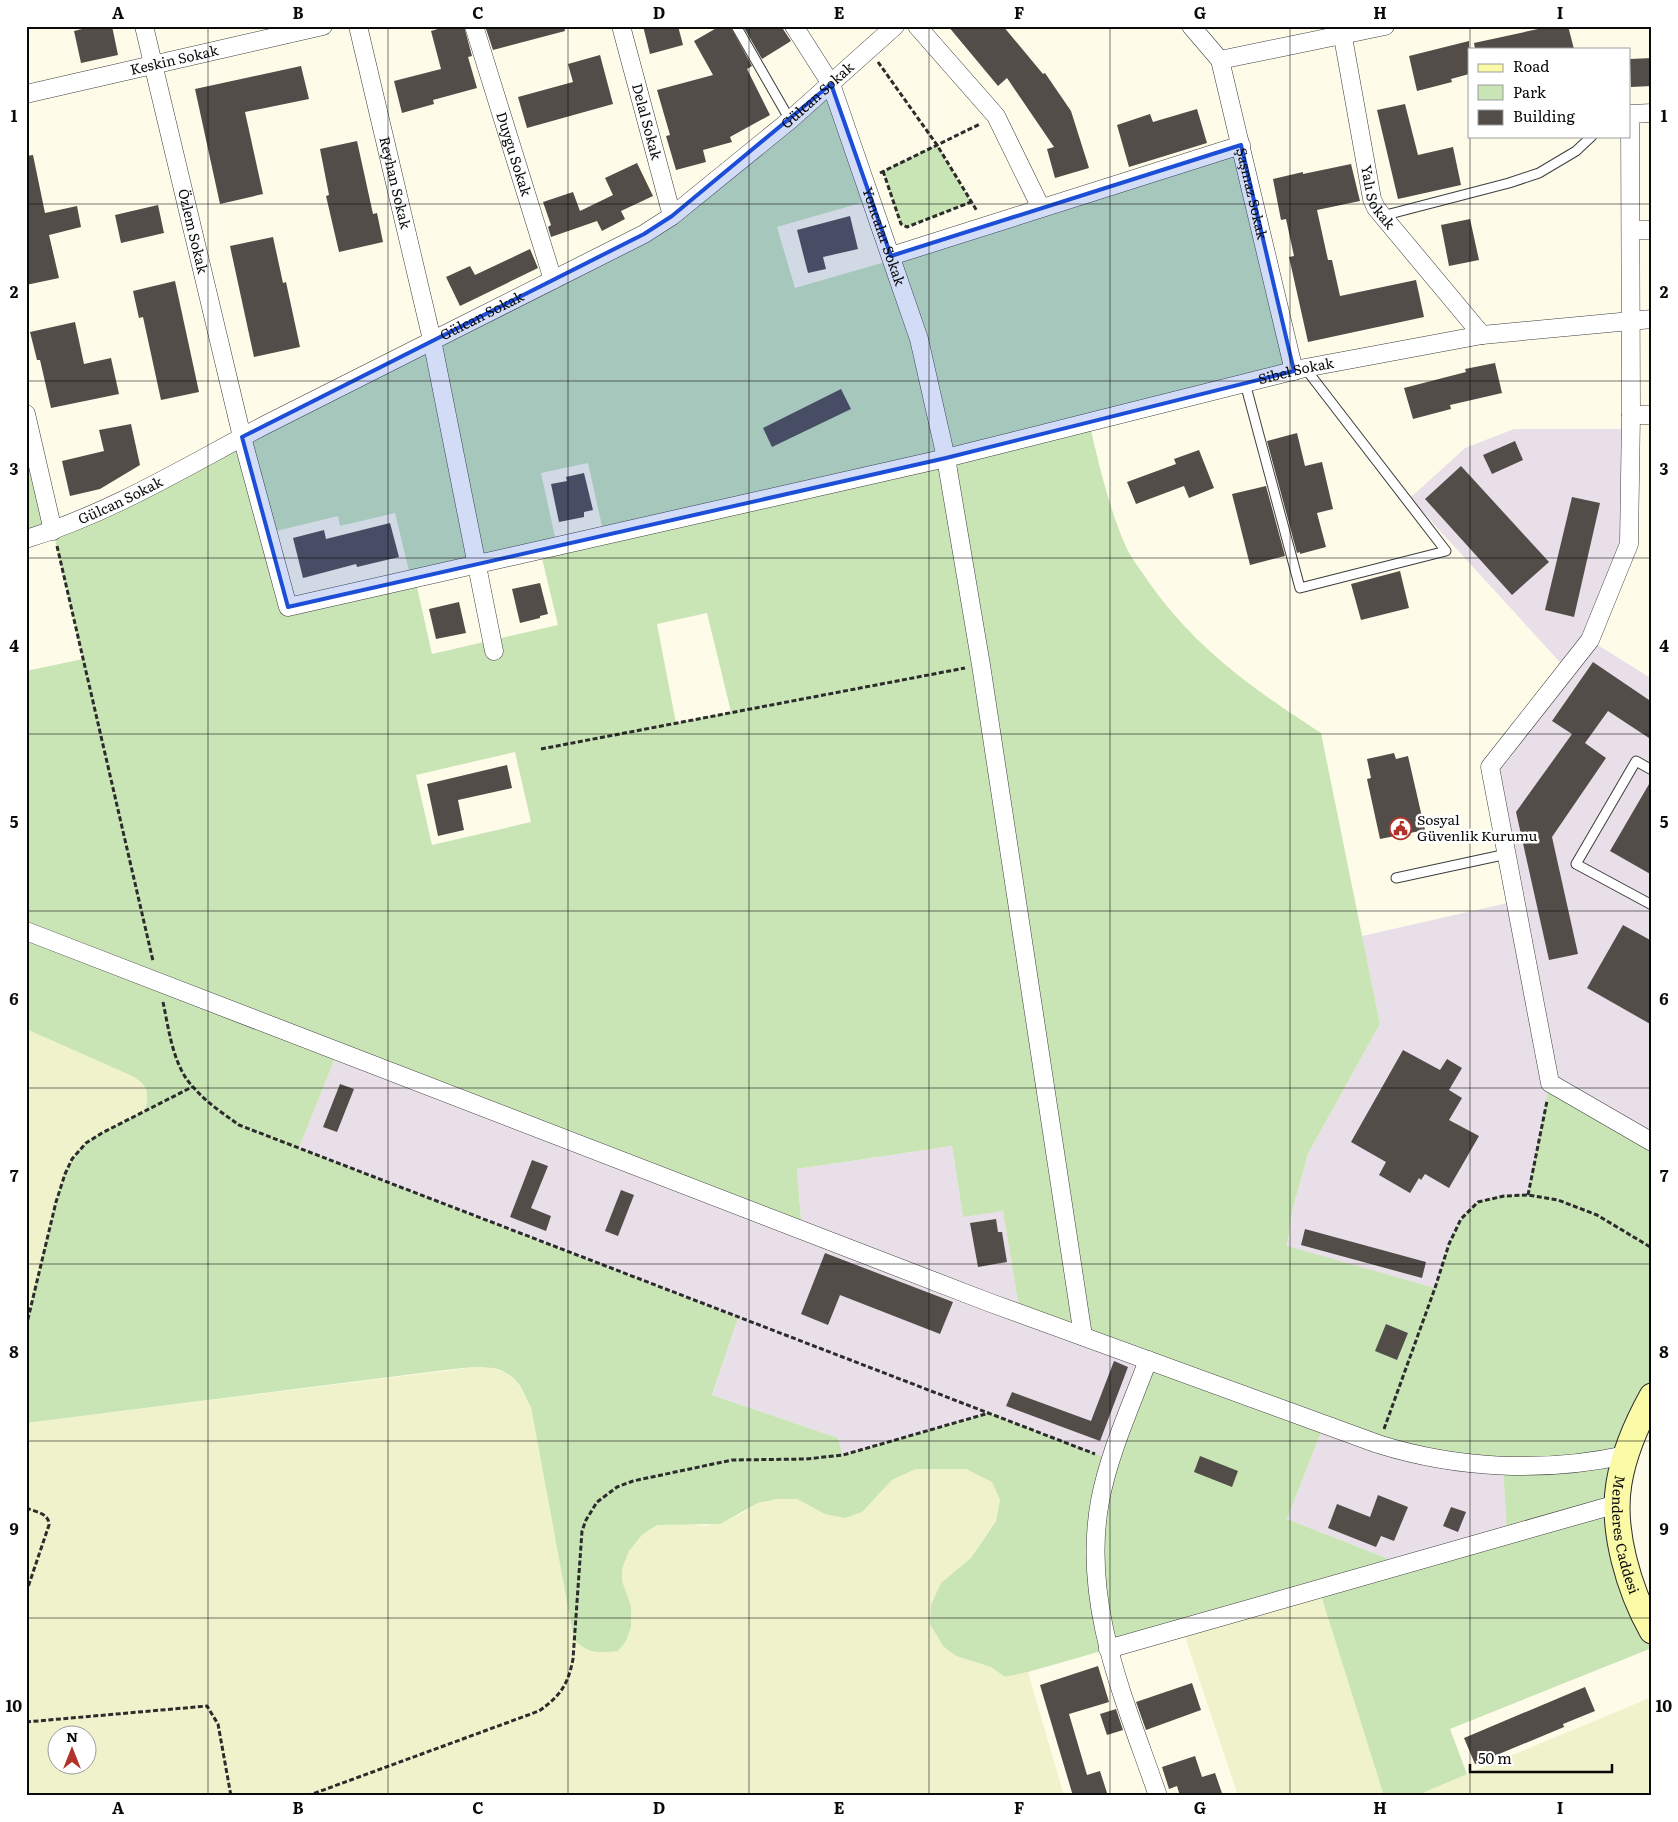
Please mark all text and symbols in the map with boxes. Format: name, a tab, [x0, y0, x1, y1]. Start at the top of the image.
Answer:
text: A	[112, 0, 124, 24]
text: B	[292, 0, 304, 24]
text: C	[472, 0, 484, 24]
text: D	[653, 0, 665, 24]
text: E	[834, 0, 845, 24]
text: F	[1014, 0, 1024, 24]
text: G	[1194, 0, 1206, 24]
text: H	[1373, 0, 1387, 24]
text: I	[1557, 0, 1563, 24]
street label: Keskin Sokak	[128, 39, 220, 79]
legend	[1468, 48, 1630, 138]
text: Road	[1513, 54, 1549, 77]
street label: Gülcan Sokak	[776, 56, 858, 133]
text: Park	[1513, 80, 1547, 103]
street label: Delal Sokak	[628, 81, 668, 162]
text: 1	[11, 103, 18, 127]
text: 1	[1661, 103, 1668, 127]
text: Building	[1513, 104, 1575, 127]
street label: Duygu Sokak	[492, 109, 537, 199]
street label: Reyhan Sokak	[375, 134, 417, 231]
street label: Şaşmaz Sokak	[1232, 145, 1273, 242]
street label: Yalı Sokak	[1357, 163, 1401, 233]
street label: Yoncalar Sokak	[858, 184, 911, 288]
street label: Özlem Sokak	[174, 187, 214, 276]
text: 2	[10, 279, 19, 303]
text: 2	[1660, 279, 1669, 303]
street label: Gülcan Sokak	[436, 285, 527, 344]
street label: Sibel Sokak	[1256, 352, 1336, 388]
text: 3	[10, 456, 19, 480]
text: 3	[1660, 456, 1669, 480]
street label: Gülcan Sokak	[75, 471, 166, 528]
text: 4	[9, 633, 19, 657]
text: 4	[1659, 633, 1669, 657]
text: 5	[10, 809, 19, 833]
place label: Sosyal Güvenlik Kurumu	[1417, 809, 1538, 845]
text: 5	[1660, 809, 1669, 833]
public building icon: Sosyal Güvenlik Kurumu	[1389, 816, 1413, 840]
text: 6	[9, 986, 19, 1010]
text: 6	[1659, 986, 1669, 1010]
text: 7	[10, 1163, 19, 1187]
text: 7	[1660, 1163, 1669, 1187]
text: 8	[9, 1339, 19, 1363]
text: 8	[1659, 1339, 1669, 1363]
street label: Menderes Caddesi	[1608, 1474, 1645, 1597]
text: 9	[9, 1516, 19, 1540]
text: 9	[1659, 1516, 1669, 1540]
text: 10	[6, 1693, 22, 1717]
text: 10	[1656, 1693, 1672, 1717]
north arrow	[48, 1724, 98, 1774]
text: N	[66, 1726, 78, 1746]
scale bar	[1470, 1742, 1613, 1774]
text: 50 m	[1478, 1746, 1512, 1769]
text: A	[112, 1795, 124, 1819]
text: B	[292, 1795, 304, 1819]
text: C	[472, 1795, 484, 1819]
text: D	[653, 1795, 665, 1819]
text: E	[834, 1795, 845, 1819]
text: F	[1014, 1795, 1024, 1819]
text: G	[1194, 1795, 1206, 1819]
text: H	[1373, 1795, 1387, 1819]
text: I	[1557, 1795, 1563, 1819]

